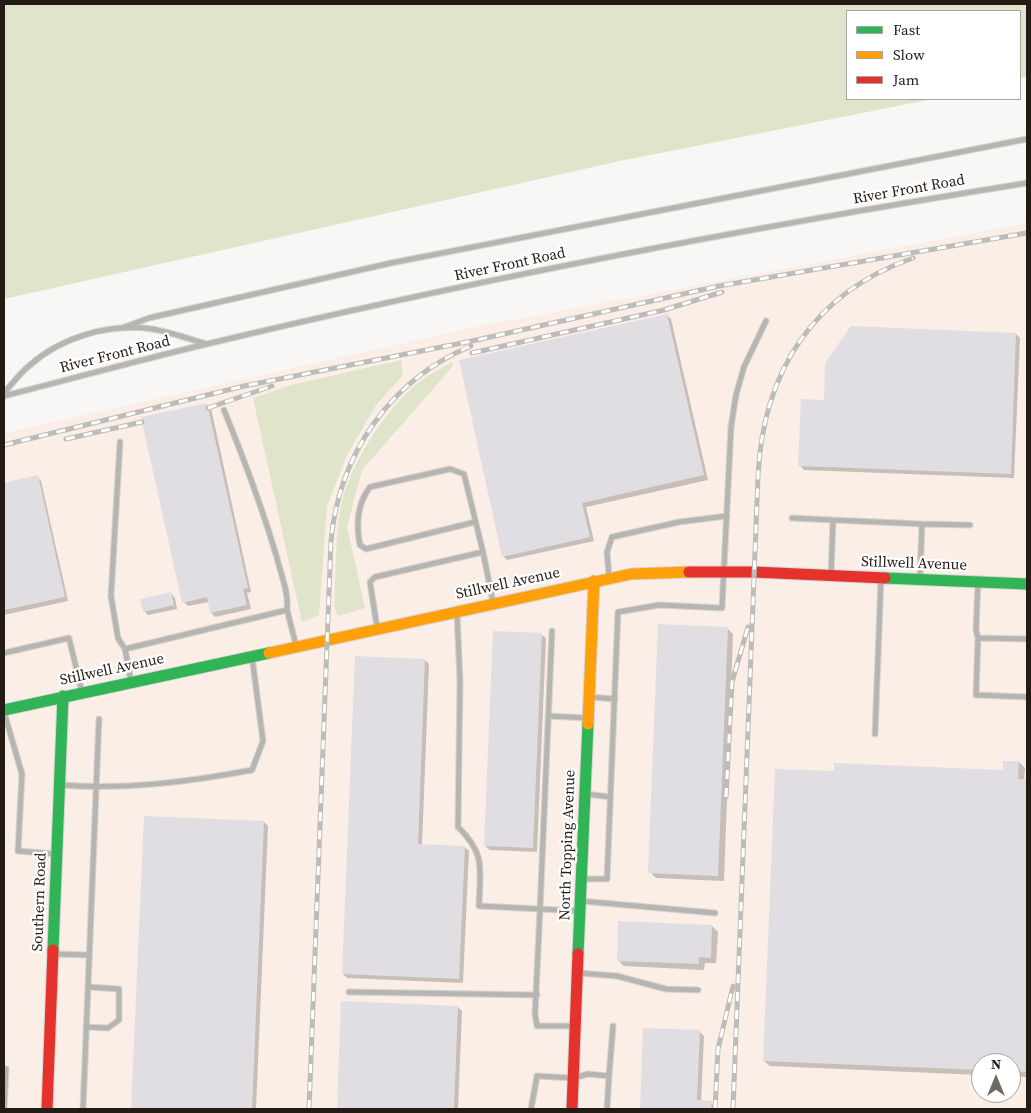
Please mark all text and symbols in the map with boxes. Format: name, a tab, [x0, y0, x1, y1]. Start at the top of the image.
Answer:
legend	[846, 10, 1021, 100]
text: Fast	[893, 19, 920, 40]
text: Slow	[893, 44, 925, 65]
text: Jam	[893, 69, 919, 90]
street label: River Front Road	[852, 171, 966, 209]
street label: River Front Road	[453, 244, 567, 286]
street label: River Front Road	[58, 333, 172, 377]
street label: Stillwell Avenue	[861, 553, 967, 575]
street label: Stillwell Avenue	[454, 564, 562, 604]
street label: Stillwell Avenue	[58, 650, 166, 690]
street label: North Topping Avenue	[556, 769, 580, 921]
street label: Southern Road	[29, 852, 51, 952]
north arrow	[971, 1053, 1021, 1103]
text: N	[991, 1054, 1001, 1074]

